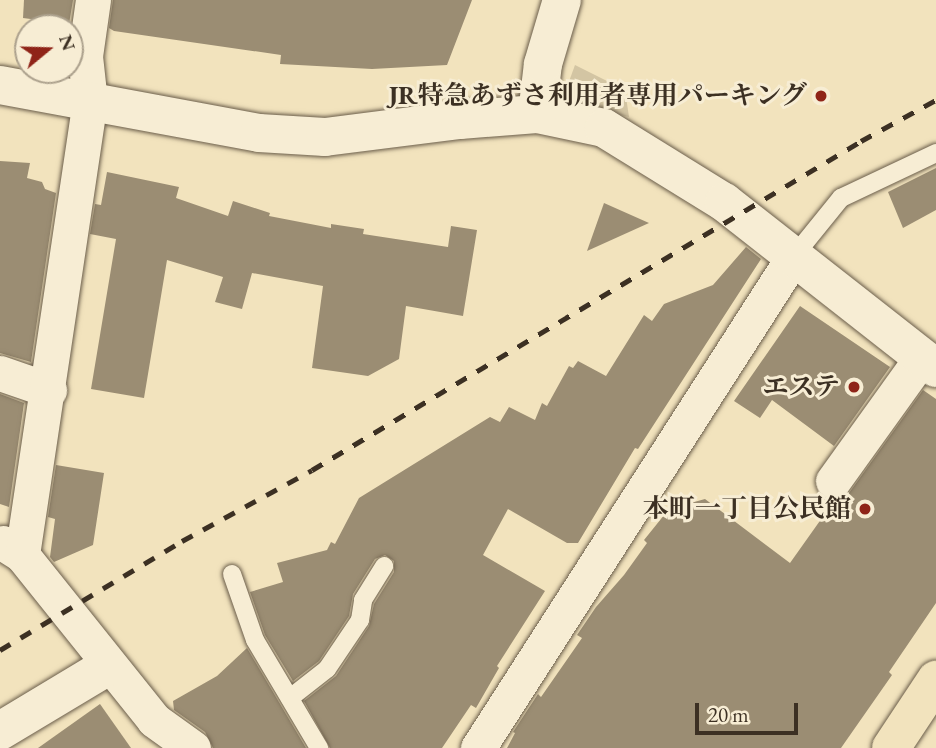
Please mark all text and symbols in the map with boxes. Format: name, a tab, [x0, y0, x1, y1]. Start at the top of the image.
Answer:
north arrow	[14, 14, 84, 84]
text: N	[53, 31, 82, 54]
place label: JR特急あずさ利用者専用パーキング	[388, 80, 807, 112]
marker: JR特急あずさ利用者専用パーキング	[813, 88, 829, 104]
place label: エステ	[762, 371, 840, 403]
marker: エステ	[846, 379, 862, 395]
place label: 本町一丁目公民館	[643, 493, 851, 525]
marker: 本町一丁目公民館	[857, 501, 873, 517]
scale bar	[698, 688, 801, 732]
text: 20 m	[708, 701, 749, 728]

